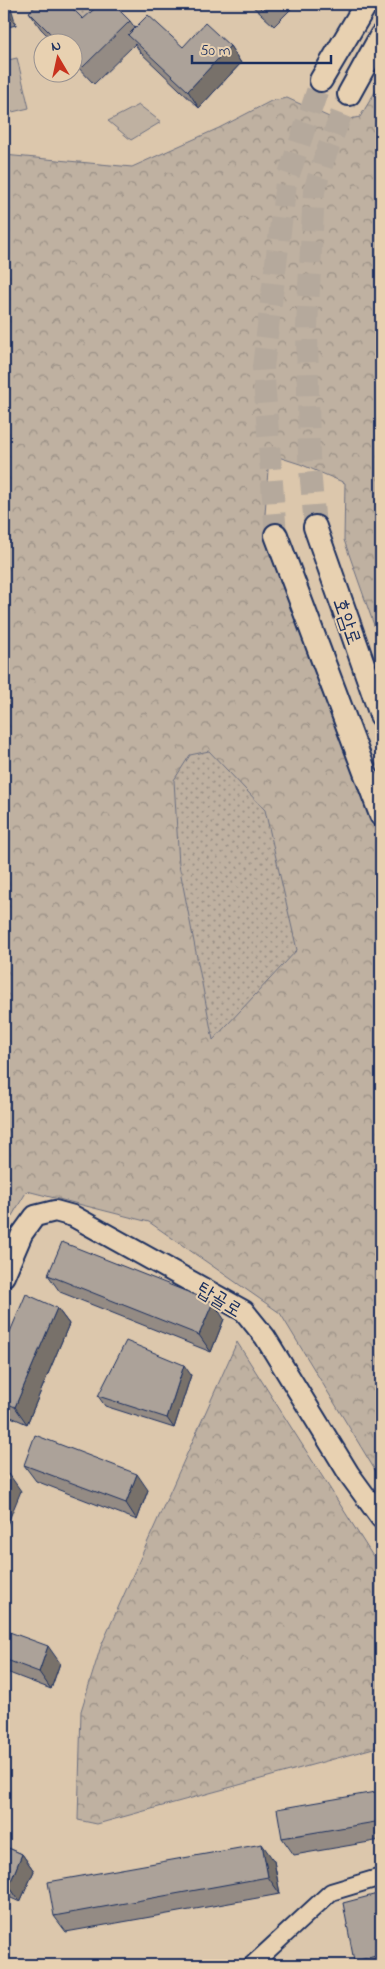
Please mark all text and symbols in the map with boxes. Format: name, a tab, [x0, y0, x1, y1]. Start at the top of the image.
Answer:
north arrow	[32, 32, 82, 82]
scale bar	[192, 32, 331, 64]
text: N	[50, 36, 63, 58]
text: 50 m	[200, 40, 231, 62]
street label: 호암로	[324, 594, 367, 649]
street label: 탑골로	[191, 1276, 247, 1326]

